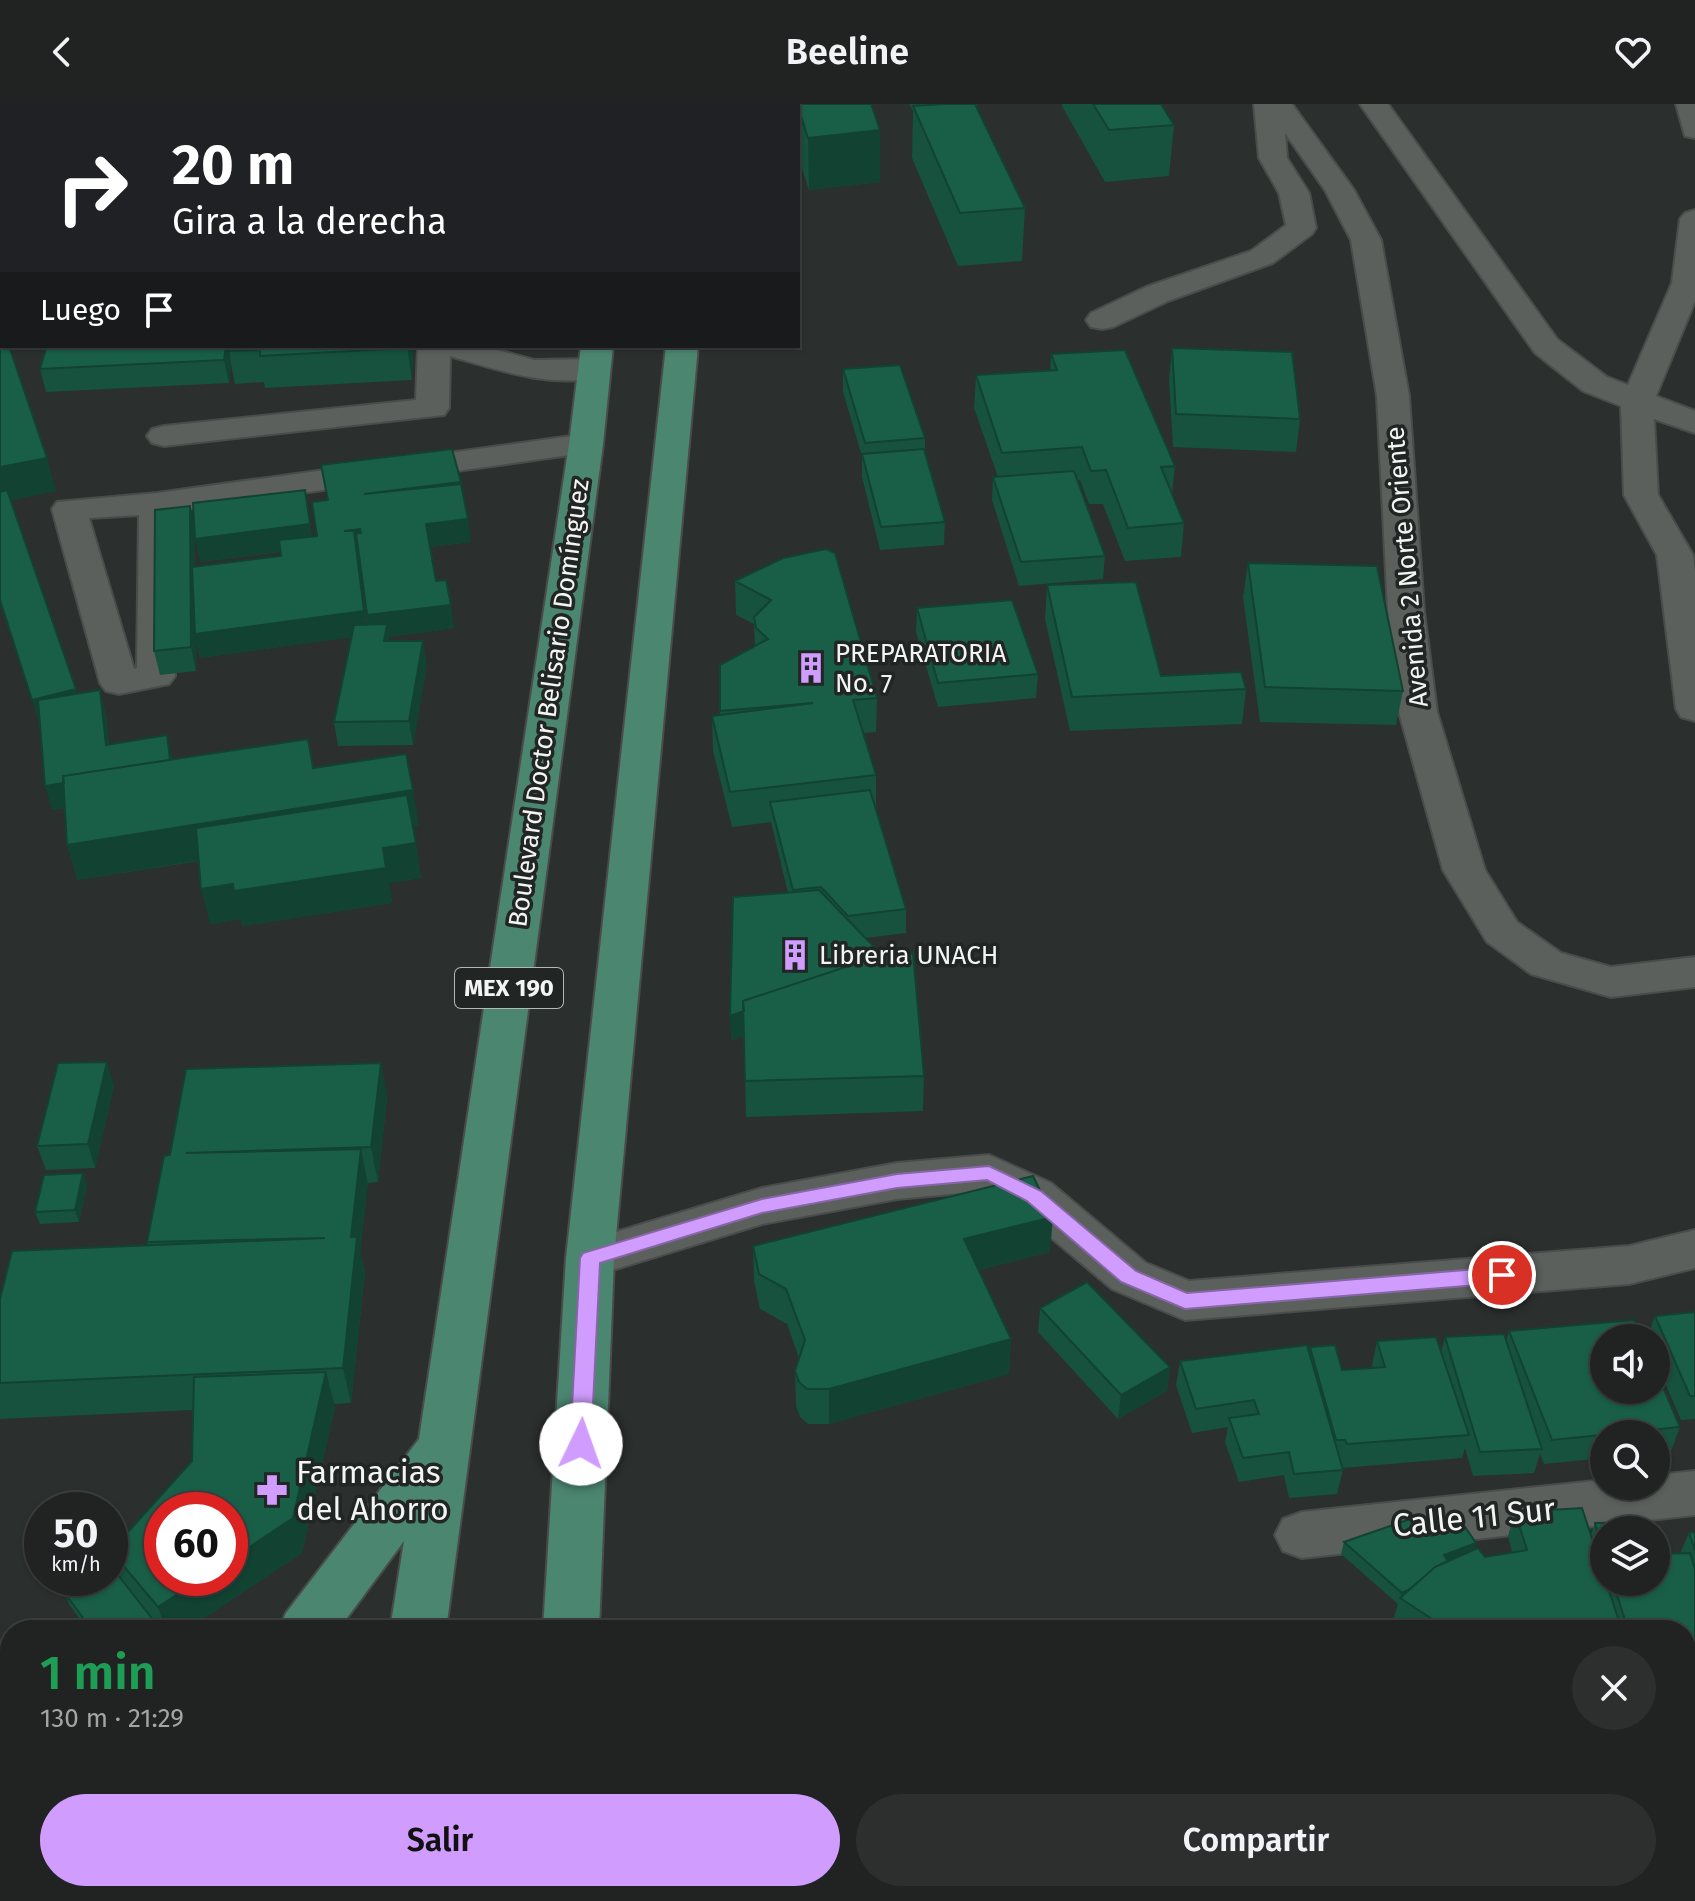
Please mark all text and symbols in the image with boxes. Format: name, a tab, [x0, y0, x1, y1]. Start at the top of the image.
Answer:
icon: back	[40, 30, 84, 74]
text: Beeline	[786, 30, 909, 74]
icon: heart	[1611, 30, 1655, 74]
text: 20 m	[172, 132, 294, 199]
icon: right	[40, 136, 144, 240]
text: Gira a la derecha	[172, 200, 447, 244]
icon: arrive	[137, 288, 181, 332]
text: Luego	[40, 292, 121, 328]
street label: Avenida 2 Norte Oriente	[1379, 425, 1435, 709]
street label: Boulevard Doctor Belisario Domínguez	[502, 477, 596, 929]
place label: PREPARATORIA No. 7	[835, 638, 1006, 699]
building icon: PREPARATORIA No. 7	[794, 651, 828, 685]
building icon: Libreria UNACH	[778, 938, 812, 972]
place label: Libreria UNACH	[819, 940, 998, 971]
road number: MEX 190	[455, 968, 563, 1008]
pin	[1468, 1241, 1536, 1309]
icon: arrive	[1480, 1253, 1524, 1297]
map controls	[1590, 1324, 1670, 1596]
button: sound	[1590, 1324, 1670, 1404]
position arrow	[539, 1402, 623, 1486]
button: search	[1590, 1420, 1670, 1500]
place label: Farmacias del Ahorro	[296, 1453, 449, 1528]
pharmacy icon: Farmacias del Ahorro	[255, 1473, 289, 1507]
street label: Calle 11 Sur	[1391, 1489, 1558, 1544]
speed limit sign: 60	[144, 1492, 248, 1596]
text: 50	[54, 1510, 98, 1558]
button: layers	[1590, 1516, 1670, 1596]
text: km/h	[51, 1552, 101, 1576]
text: 1 min	[40, 1644, 156, 1702]
button: close	[1572, 1646, 1656, 1730]
text: 130 m · 21:29	[40, 1703, 184, 1734]
button: Salir	[40, 1794, 840, 1886]
button: Compartir	[856, 1794, 1656, 1886]

